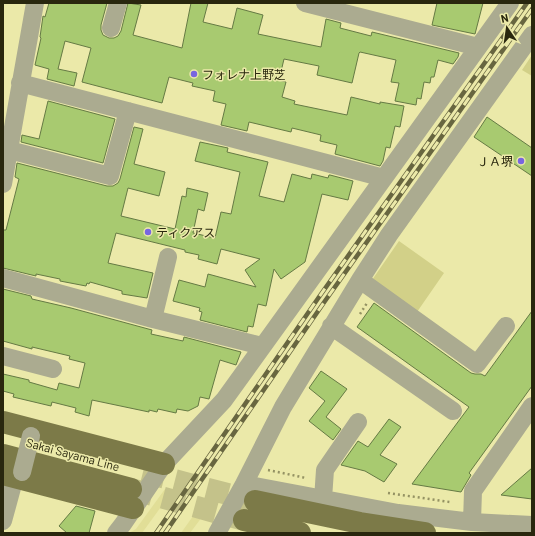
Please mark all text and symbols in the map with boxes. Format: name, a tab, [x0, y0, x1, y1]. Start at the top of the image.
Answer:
north arrow	[487, 8, 527, 48]
text: N	[500, 11, 510, 25]
place label: フォレナ上野芝	[202, 67, 286, 81]
marker: フォレナ上野芝	[189, 69, 199, 79]
place label: ＪＡ堺	[477, 154, 513, 168]
marker: ＪＡ堺	[516, 156, 526, 166]
place label: ティクアス	[156, 225, 215, 239]
marker: ティクアス	[143, 227, 153, 237]
street label: Sakai Sayama Line	[25, 435, 121, 473]

